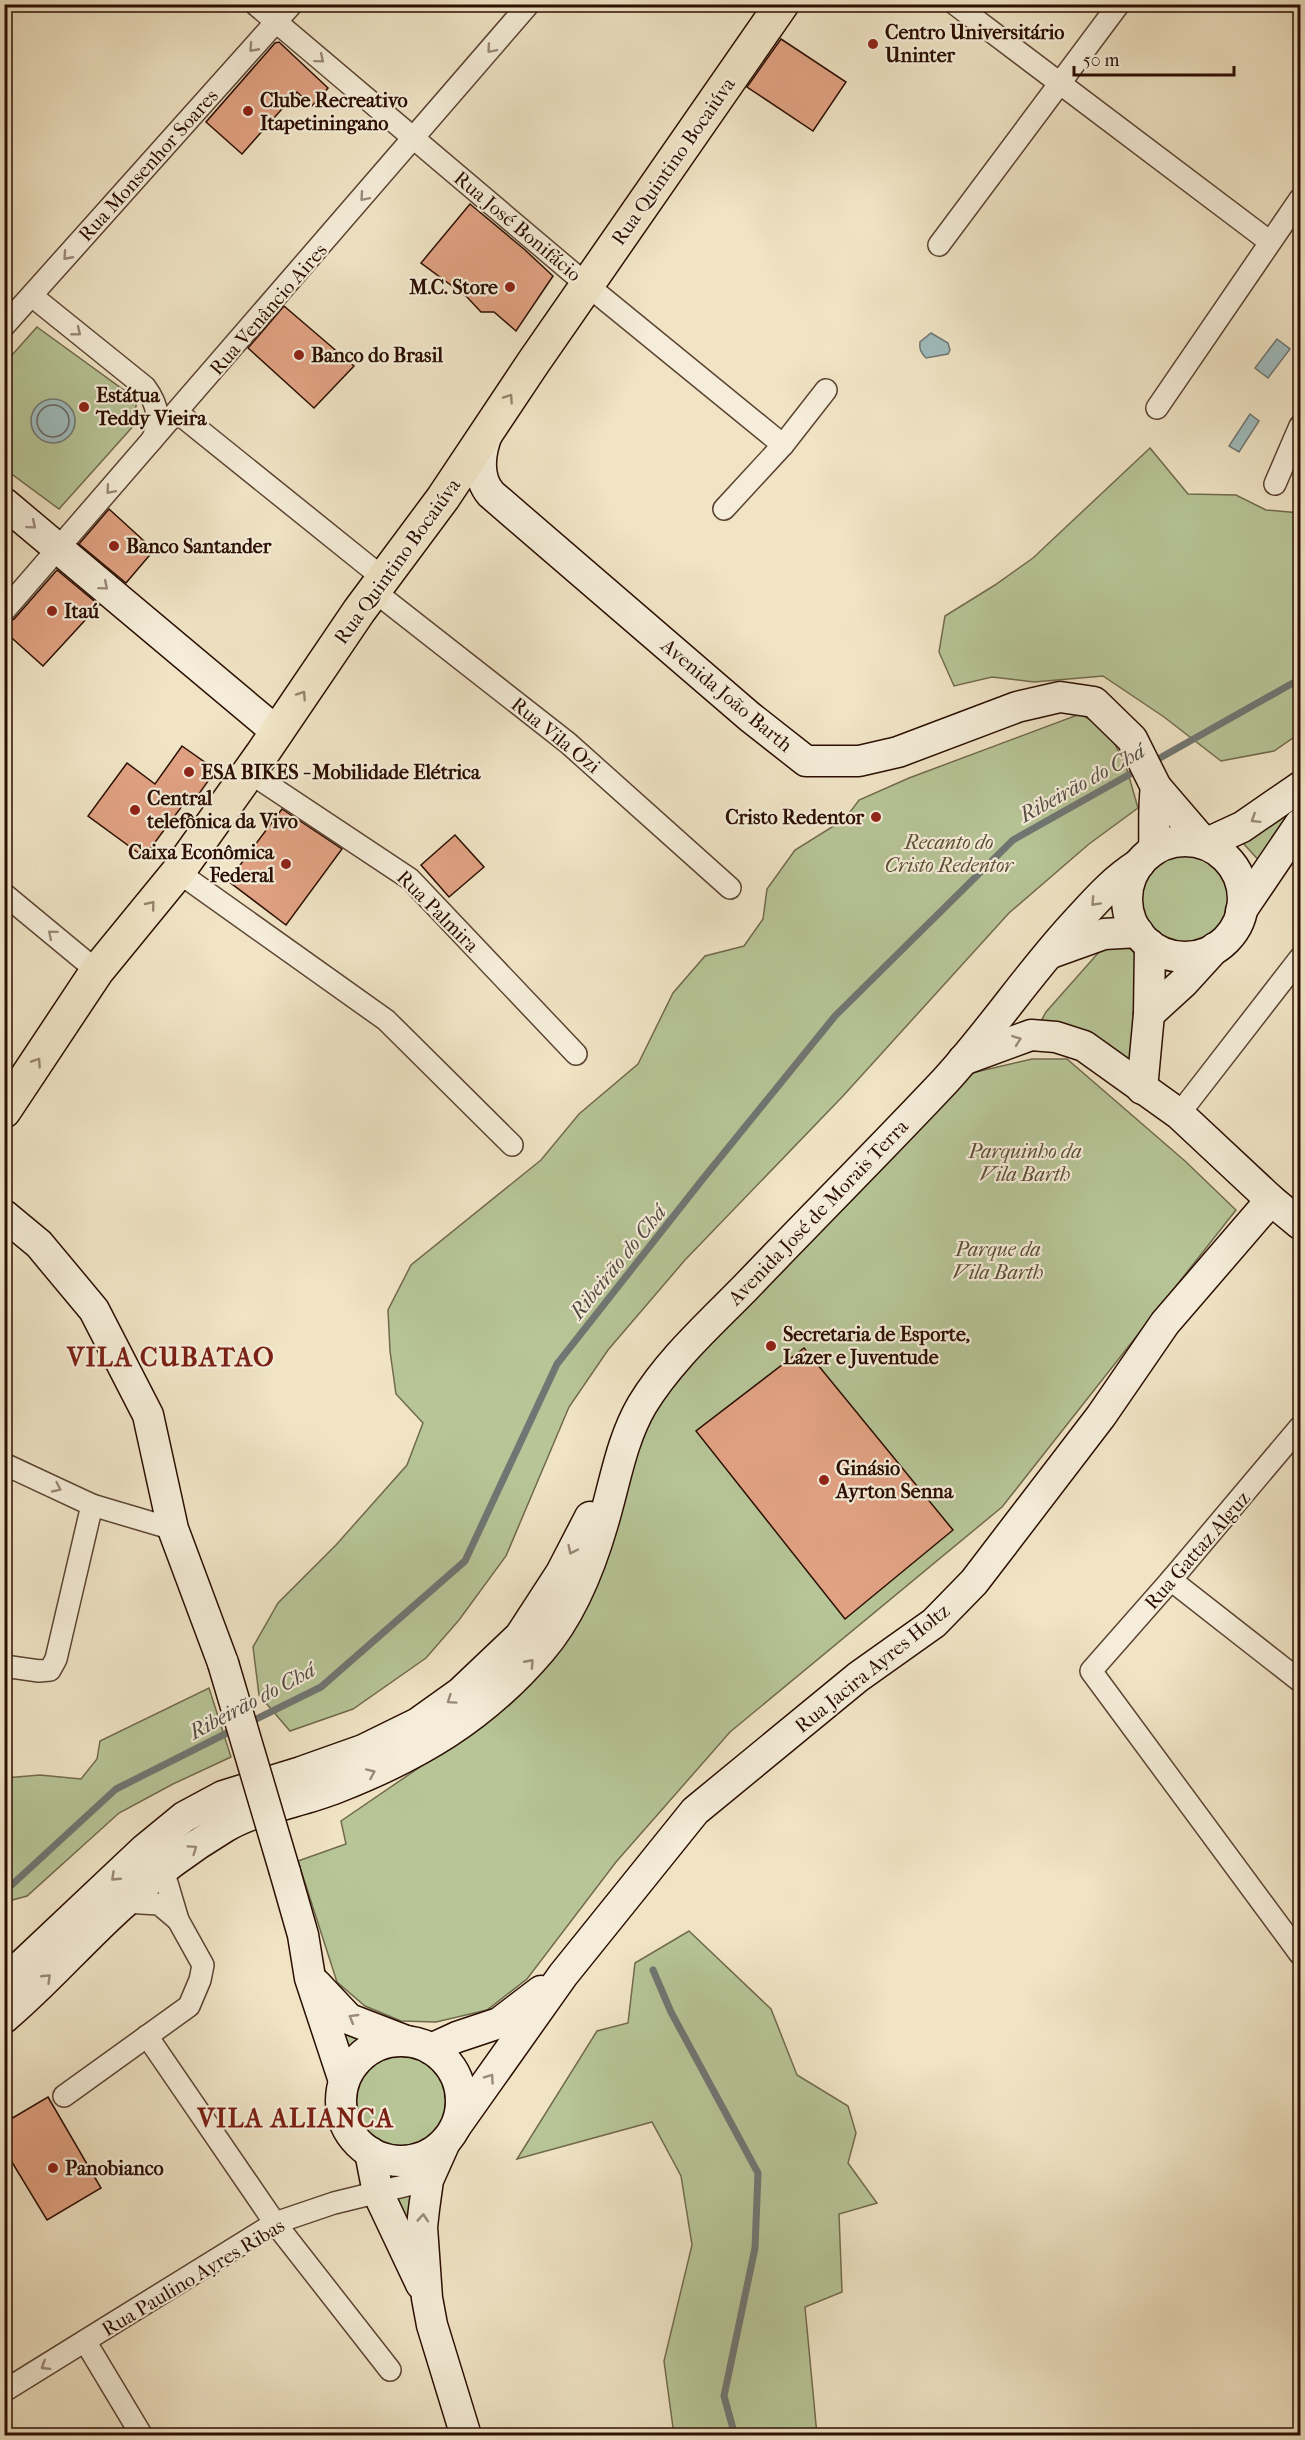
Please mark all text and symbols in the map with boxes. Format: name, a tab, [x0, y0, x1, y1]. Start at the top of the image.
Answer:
place label: Centro Universitário Uninter	[884, 21, 1064, 67]
marker: Centro Universitário Uninter	[866, 37, 880, 51]
scale bar	[1074, 39, 1234, 77]
one-way arrow	[249, 41, 260, 52]
one-way arrow	[487, 42, 498, 53]
text: 50 m	[1083, 50, 1120, 71]
one-way arrow	[314, 52, 325, 63]
street label: Rua Quintino Bocaiúva	[607, 72, 740, 250]
street label: Rua Monsenhor Soares	[74, 84, 223, 246]
place label: Clube Recreativo Itapetiningano	[260, 89, 408, 135]
marker: Clube Recreativo Itapetiningano	[241, 104, 255, 118]
street label: Rua José Bonifácio	[449, 166, 586, 286]
one-way arrow	[360, 190, 371, 201]
street label: Rua Venâncio Aires	[205, 239, 332, 380]
one-way arrow	[63, 249, 74, 260]
place label: M.C. Store	[408, 276, 498, 299]
marker: M.C. Store	[503, 280, 517, 294]
one-way arrow	[70, 325, 81, 336]
place label: Banco do Brasil	[311, 344, 443, 367]
marker: Banco do Brasil	[292, 348, 306, 362]
place label: Estátua Teddy Vieira	[95, 384, 207, 430]
one-way arrow	[502, 393, 513, 404]
marker: Estátua Teddy Vieira	[77, 400, 91, 414]
street label: Rua Quintino Bocaiúva	[330, 473, 466, 649]
one-way arrow	[106, 483, 117, 494]
one-way arrow	[25, 518, 36, 529]
place label: Banco Santander	[126, 535, 272, 558]
marker: Banco Santander	[107, 539, 121, 553]
one-way arrow	[97, 579, 108, 590]
place label: Itaú	[64, 600, 100, 623]
marker: Itaú	[45, 604, 59, 618]
street label: Avenida João Barth	[656, 633, 797, 757]
one-way arrow	[295, 691, 306, 702]
street label: Rua Vila Ozi	[507, 693, 605, 778]
water label: Ribeirão do Chá	[1014, 738, 1150, 828]
place label: ESA BIKES - Mobilidade Elétrica	[201, 761, 481, 784]
marker: ESA BIKES - Mobilidade Elétrica	[182, 765, 196, 779]
place label: Central telefônica da Vivo	[146, 787, 298, 833]
marker: Central telefônica da Vivo	[128, 803, 142, 817]
place label: Cristo Redentor	[725, 806, 864, 829]
marker: Cristo Redentor	[869, 810, 883, 824]
one-way arrow	[1251, 811, 1261, 823]
park label: Recanto do Cristo Redentor	[885, 831, 1015, 877]
place label: Caixa Econômica Federal	[128, 841, 275, 887]
marker: Caixa Econômica Federal	[279, 857, 293, 871]
street label: Rua Palmira	[392, 866, 484, 957]
one-way arrow	[1091, 895, 1102, 905]
one-way arrow	[144, 901, 155, 912]
one-way arrow	[48, 930, 59, 941]
one-way arrow	[1012, 1034, 1022, 1047]
one-way arrow	[30, 1058, 41, 1069]
street label: Avenida José de Morais Terra	[723, 1114, 914, 1311]
park label: Parquinho da Vila Barth	[967, 1140, 1082, 1186]
water label: Ribeirão do Chá	[564, 1199, 672, 1325]
park label: Parque da Vila Barth	[953, 1238, 1043, 1284]
place label: Secretaria de Esporte, Lazer e Juventude	[783, 1323, 970, 1369]
marker: Secretaria de Esporte, Lazer e Juventude	[764, 1339, 778, 1353]
district label: VILA CUBATAO	[66, 1342, 275, 1373]
place label: Ginásio Ayrton Senna	[834, 1457, 954, 1503]
marker: Ginásio Ayrton Senna	[817, 1473, 831, 1487]
one-way arrow	[51, 1481, 62, 1493]
street label: Rua Gattaz Alguz	[1140, 1487, 1255, 1614]
one-way arrow	[567, 1543, 579, 1554]
street label: Rua Jacira Ayres Holtz	[791, 1599, 954, 1738]
water label: Ribeirão do Chá	[183, 1657, 321, 1745]
one-way arrow	[523, 1659, 534, 1670]
one-way arrow	[446, 1693, 457, 1704]
one-way arrow	[365, 1768, 376, 1780]
one-way arrow	[186, 1845, 197, 1856]
one-way arrow	[112, 1869, 123, 1880]
one-way arrow	[39, 1974, 50, 1985]
one-way arrow	[349, 2014, 359, 2026]
one-way arrow	[483, 2074, 494, 2085]
district label: VILA ALIANCA	[197, 2103, 394, 2134]
place label: Panobianco	[65, 2157, 164, 2180]
marker: Panobianco	[46, 2161, 60, 2175]
street label: Rua Paulino Ayres Ribas	[98, 2214, 289, 2341]
one-way arrow	[417, 2214, 430, 2223]
one-way arrow	[41, 2359, 51, 2371]

